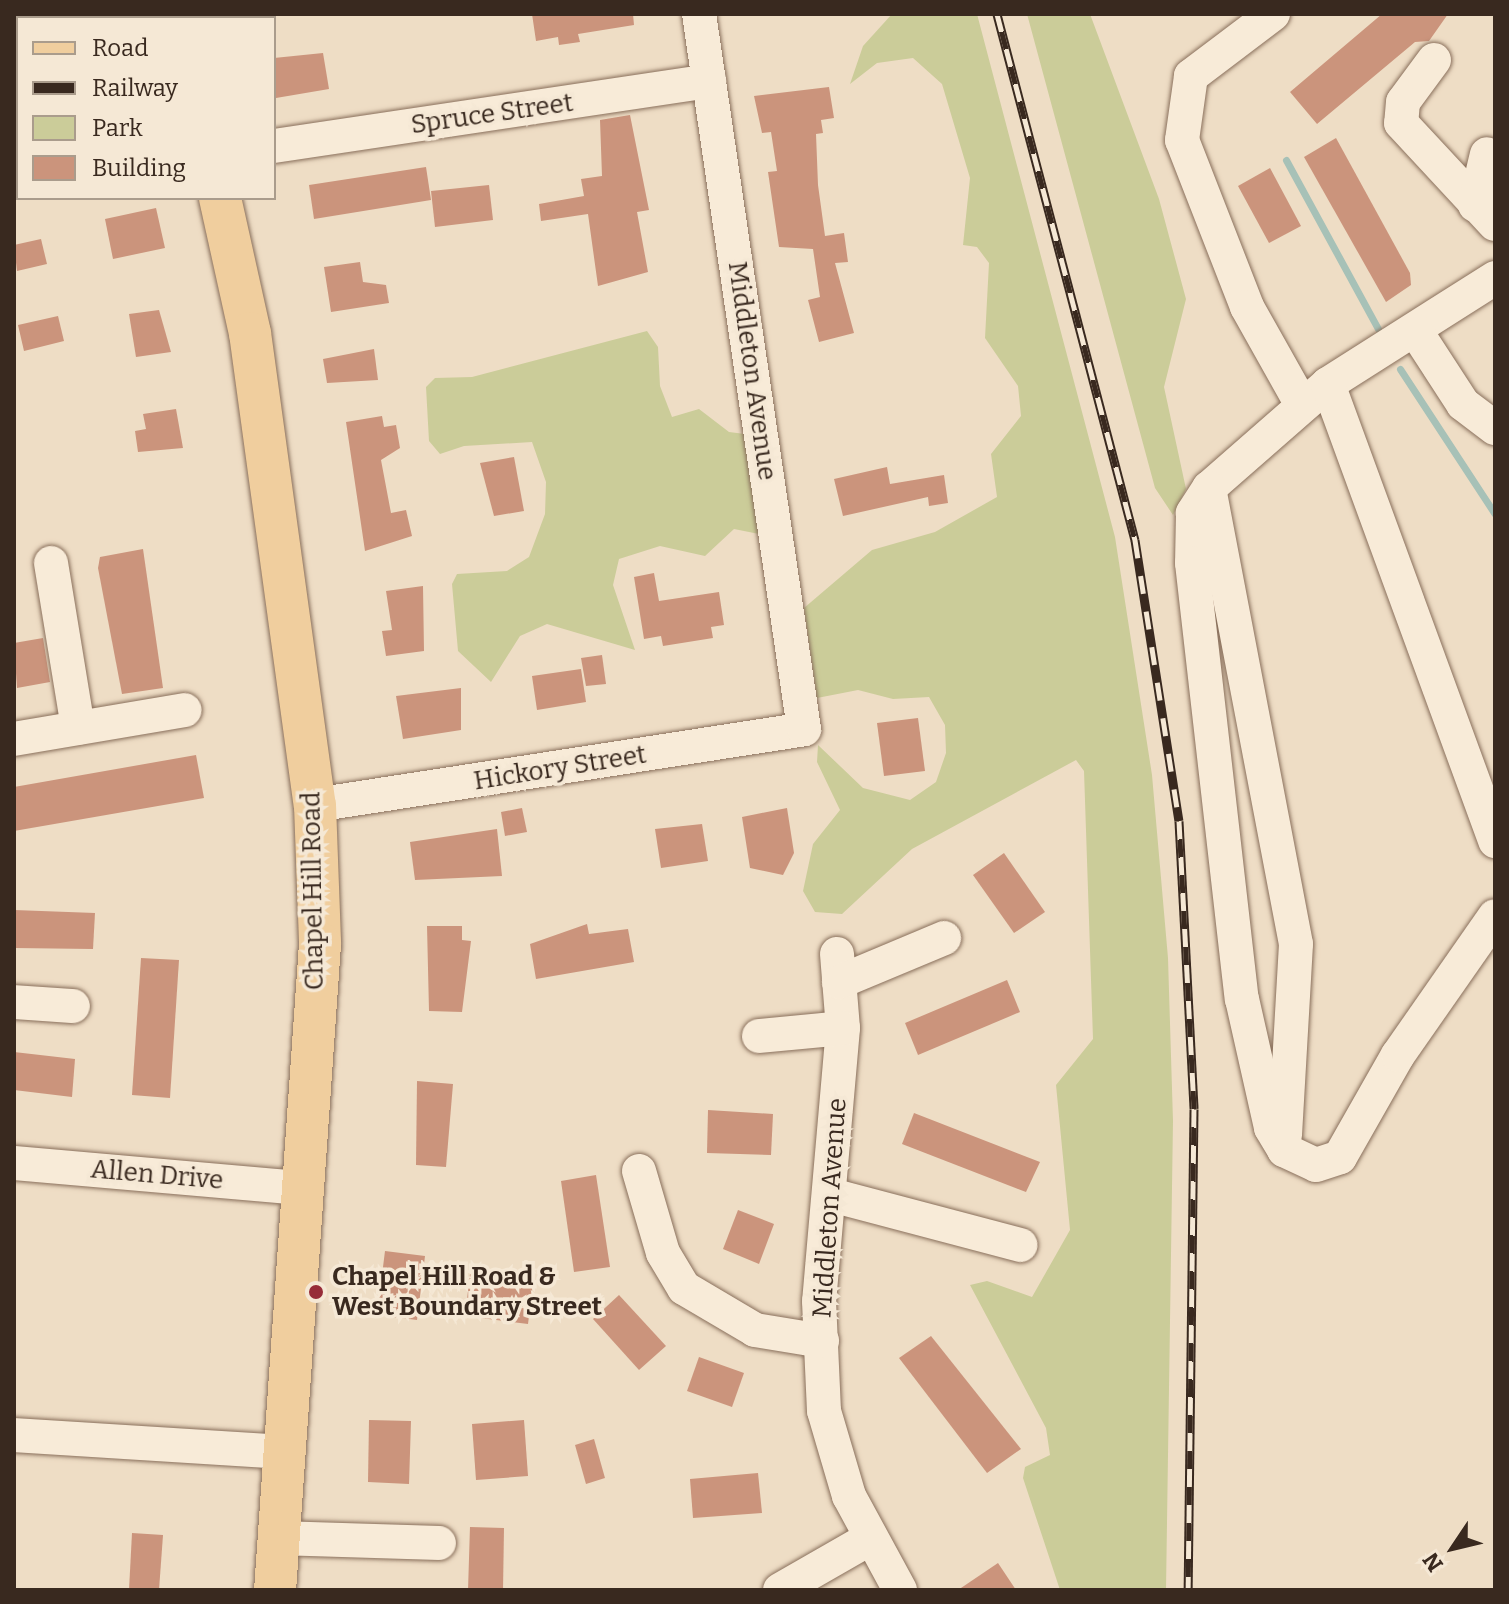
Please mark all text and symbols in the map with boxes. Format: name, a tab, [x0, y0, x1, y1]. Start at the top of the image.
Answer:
legend	[16, 16, 276, 200]
text: Road	[92, 34, 148, 62]
text: Railway	[92, 74, 178, 102]
street label: Spruce Street	[409, 87, 575, 141]
text: Park	[92, 114, 143, 142]
text: Building	[92, 154, 186, 182]
street label: Middleton Avenue	[721, 260, 783, 482]
street label: Hickory Street	[471, 739, 649, 797]
street label: Chapel Hill Road	[296, 791, 330, 991]
street label: Middleton Avenue	[807, 1097, 853, 1319]
street label: Allen Drive	[89, 1154, 225, 1196]
place label: Chapel Hill Road & West Boundary Street	[332, 1261, 602, 1322]
marker: Chapel Hill Road & West Boundary Street	[307, 1283, 325, 1301]
north arrow	[1413, 1508, 1493, 1588]
text: N	[1417, 1547, 1449, 1577]

